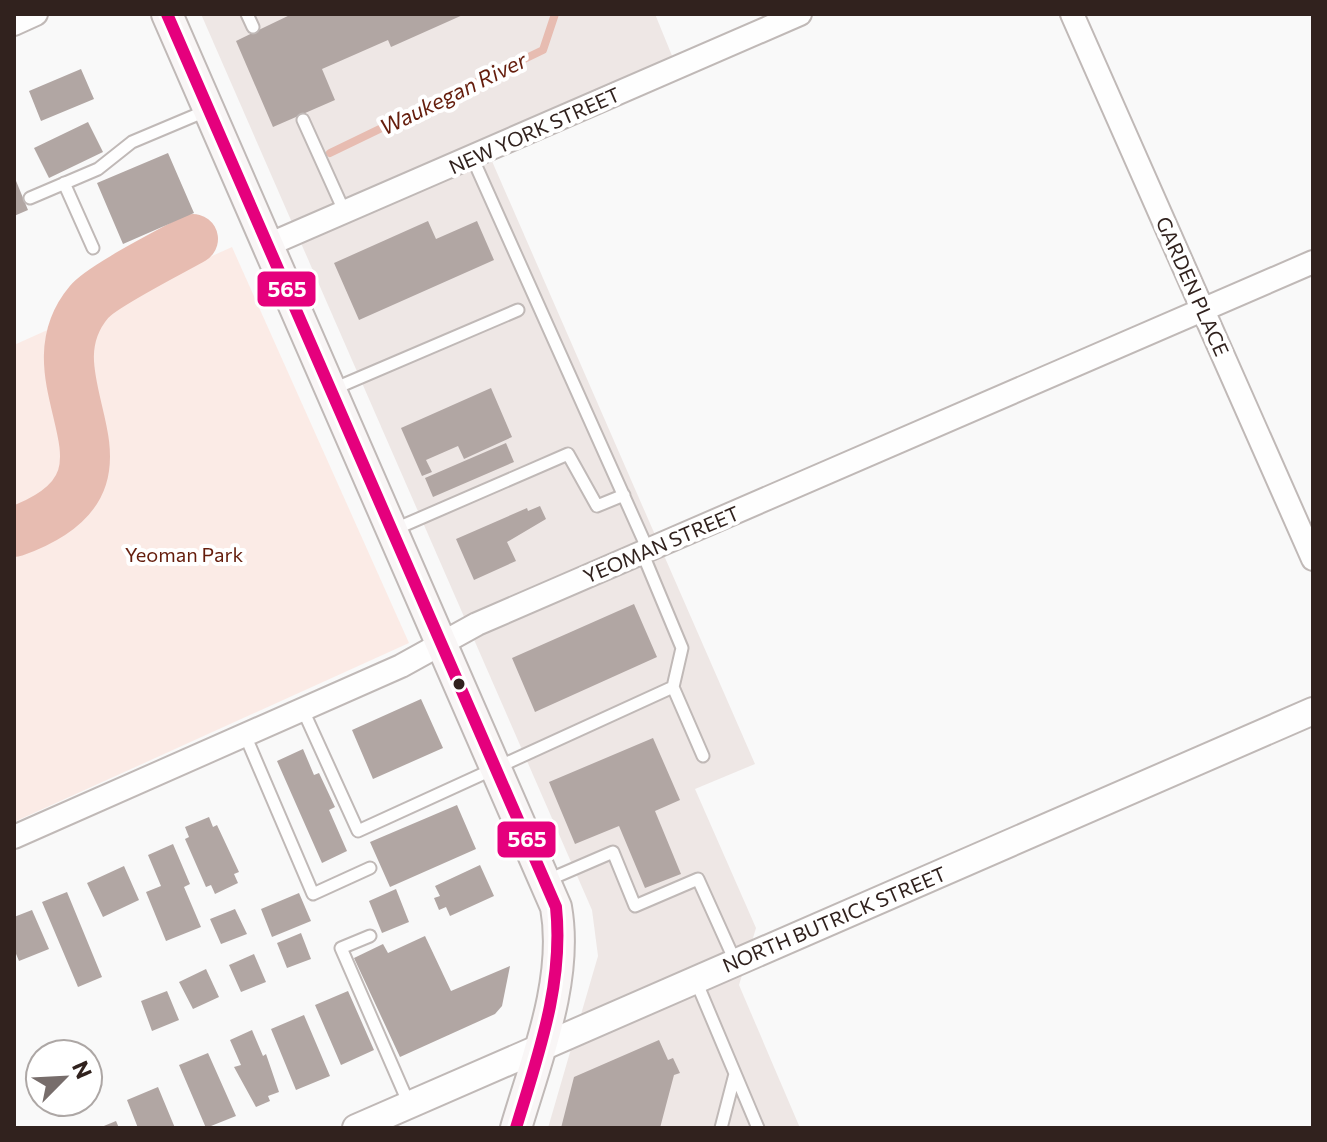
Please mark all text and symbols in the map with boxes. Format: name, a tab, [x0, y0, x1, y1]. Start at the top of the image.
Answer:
water label: Waukegan River	[375, 45, 532, 140]
street label: NEW YORK STREET	[445, 81, 623, 179]
street label: GARDEN PLACE	[1152, 213, 1234, 359]
line badge: 565	[256, 270, 317, 308]
text: 565	[267, 275, 307, 302]
street label: YEOMAN STREET	[579, 500, 743, 588]
park label: Yeoman Park	[125, 542, 244, 566]
unlabelled marker	[451, 676, 467, 692]
line badge: 565	[496, 820, 557, 859]
text: 565	[507, 825, 547, 852]
street label: NORTH BUTRICK STREET	[719, 861, 950, 977]
north arrow	[24, 1038, 104, 1118]
text: N	[67, 1057, 98, 1083]

